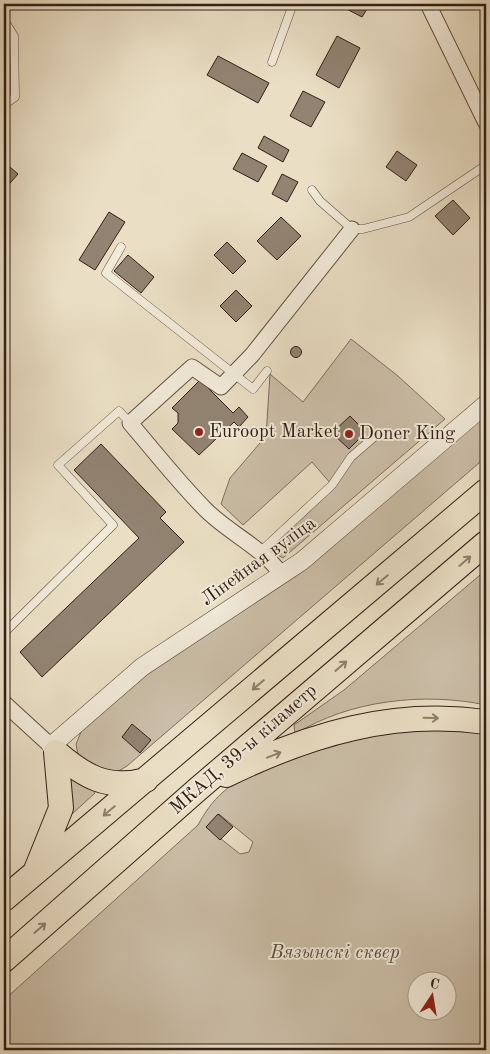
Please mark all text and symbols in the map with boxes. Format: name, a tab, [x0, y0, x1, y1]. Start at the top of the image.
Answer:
place label: Euroopt Market	[209, 423, 339, 442]
place label: Doner King	[359, 425, 456, 444]
marker: Euroopt Market	[193, 426, 205, 438]
marker: Doner King	[343, 428, 355, 440]
street label: Лінейная вуліца	[198, 514, 320, 610]
one-way arrow	[458, 555, 471, 567]
one-way arrow	[376, 574, 389, 586]
one-way arrow	[335, 661, 348, 672]
one-way arrow	[252, 680, 265, 691]
street label: МКАД, 39-ы кіламетр	[167, 681, 321, 819]
one-way arrow	[423, 713, 439, 722]
one-way arrow	[266, 749, 281, 759]
one-way arrow	[103, 806, 116, 817]
one-way arrow	[34, 922, 47, 933]
park label: Вязынскі сквер	[269, 944, 400, 963]
north arrow	[408, 972, 458, 1022]
text: С	[429, 976, 440, 992]

